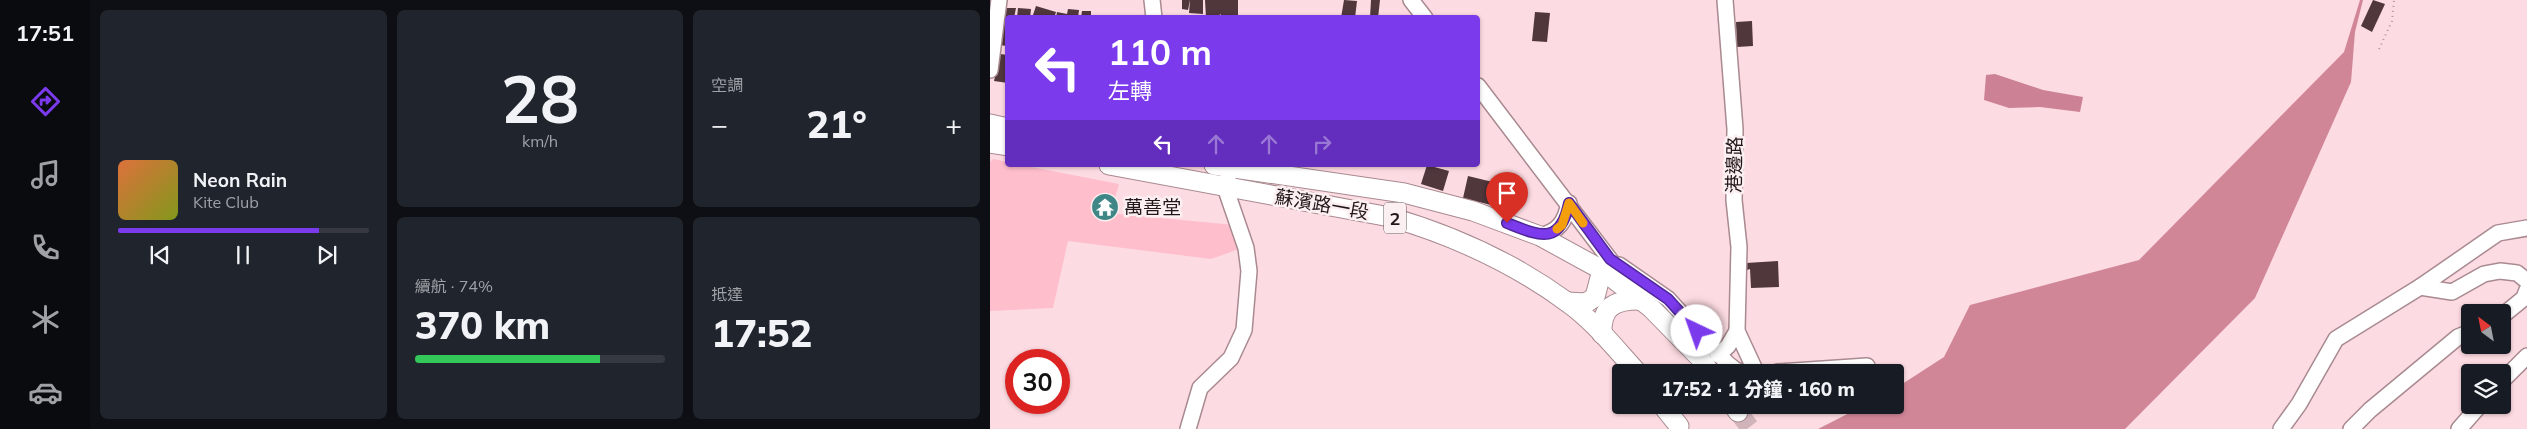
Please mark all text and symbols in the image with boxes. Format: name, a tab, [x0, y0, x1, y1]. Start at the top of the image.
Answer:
text: 17:51	[16, 19, 74, 47]
text: 110 m	[1108, 30, 1212, 74]
icon: left	[1025, 35, 1090, 100]
text: 28	[501, 58, 579, 139]
text: 空調	[711, 75, 743, 95]
text: 左轉	[1108, 77, 1152, 105]
icon: directions	[28, 84, 63, 119]
text: 21°	[807, 100, 867, 148]
text: −	[711, 107, 728, 142]
text: +	[945, 107, 962, 142]
icon: left	[1149, 130, 1177, 158]
icon: ahead	[1202, 130, 1230, 158]
icon: ahead	[1255, 130, 1283, 158]
icon: right	[1308, 130, 1336, 158]
text: km/h	[522, 131, 558, 151]
street label: 港邊路	[1722, 136, 1746, 194]
icon: music	[28, 157, 63, 192]
text: Neon Rain	[193, 168, 287, 192]
pin	[1486, 172, 1528, 223]
icon: arrive	[1493, 179, 1521, 207]
street label: 蘇濱路一段	[1273, 184, 1371, 224]
text: Kite Club	[193, 192, 259, 212]
temple icon: 萬善堂	[1090, 192, 1120, 222]
place label: 萬善堂	[1124, 195, 1181, 219]
road number: 2	[1384, 202, 1406, 234]
icon: phone	[28, 230, 63, 265]
icon: previous	[146, 241, 174, 269]
icon: pause	[229, 241, 257, 269]
icon: next	[313, 241, 341, 269]
text: 續航 · 74%	[415, 276, 493, 296]
text: 抵達	[711, 284, 743, 304]
text: 370 km	[415, 301, 550, 349]
icon: climate	[28, 302, 63, 337]
position arrow	[1670, 304, 1722, 356]
north arrow	[2461, 304, 2511, 354]
map controls	[2461, 304, 2511, 414]
text: 17:52	[711, 309, 812, 357]
speed limit sign: 30	[1005, 349, 1070, 414]
button: layers	[2461, 364, 2511, 414]
icon: car	[28, 375, 63, 410]
text: 17:52 · 1 分鐘 · 160 m	[1661, 377, 1855, 401]

